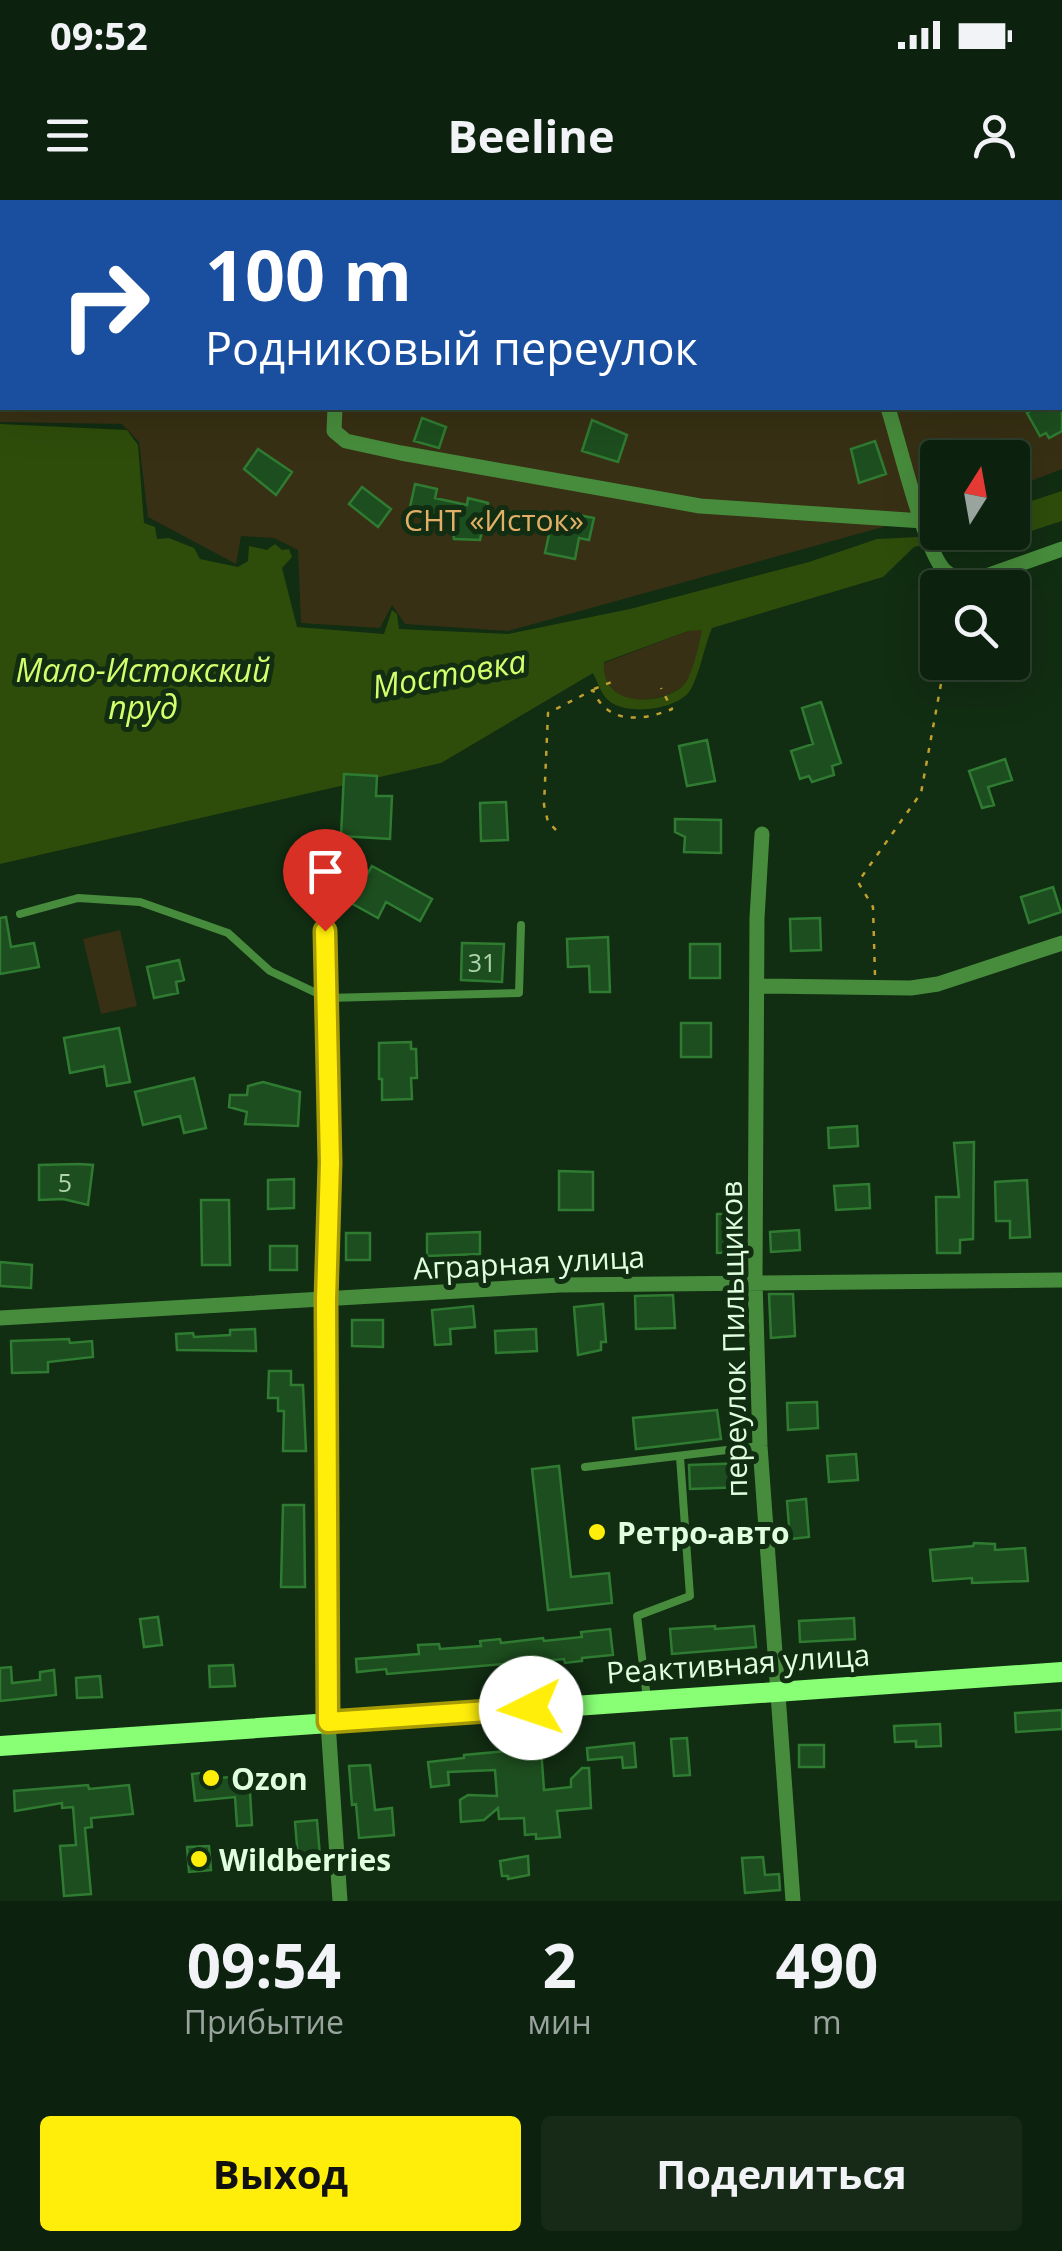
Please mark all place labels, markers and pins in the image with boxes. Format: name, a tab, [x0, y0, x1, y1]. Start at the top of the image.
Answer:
pin	[283, 829, 368, 932]
place label: Ретро-авто	[617, 1512, 790, 1553]
marker: Ретро-авто	[586, 1521, 608, 1543]
place label: Ozon	[231, 1758, 308, 1799]
marker: Ozon	[200, 1767, 222, 1789]
place label: Wildberries	[219, 1839, 391, 1880]
marker: Wildberries	[188, 1848, 210, 1870]

